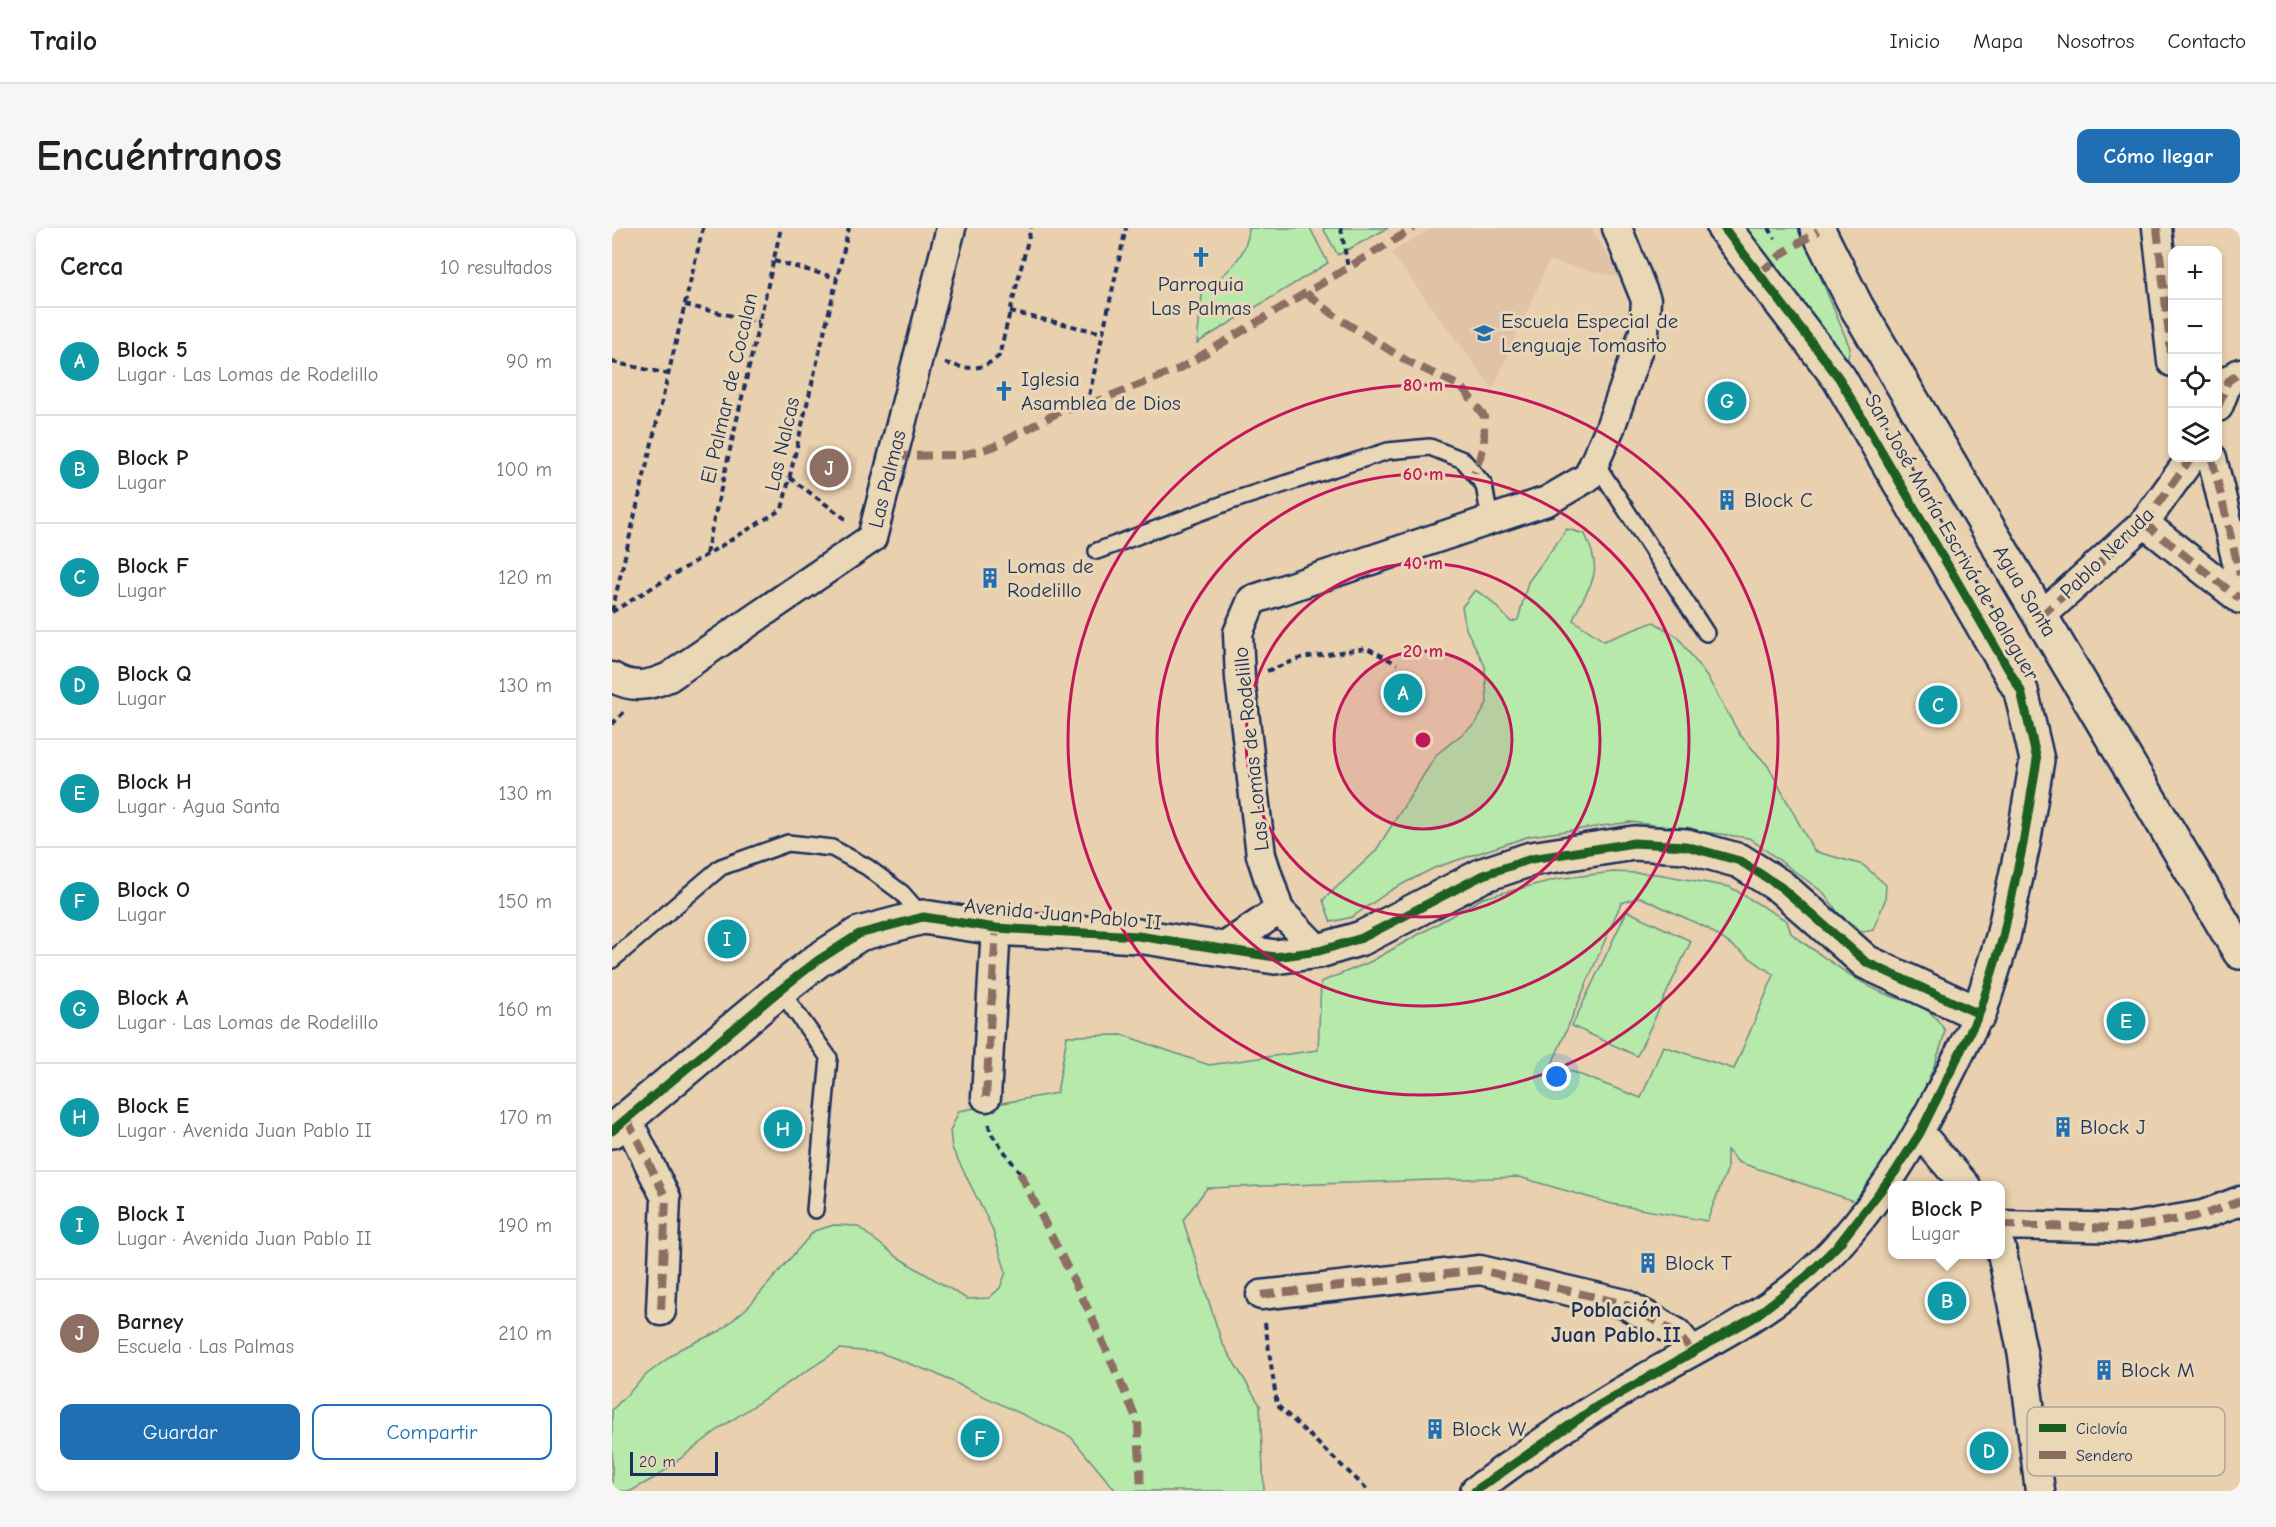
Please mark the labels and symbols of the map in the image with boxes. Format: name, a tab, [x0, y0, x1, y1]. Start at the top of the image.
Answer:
church icon: Parroquia Las Palmas	[1189, 245, 1213, 269]
place label: Parroquia Las Palmas	[1151, 272, 1251, 320]
street label: El Palmar de Cocalan	[695, 290, 763, 486]
place label: Escuela Especial de Lenguaje Tomasito	[1501, 309, 1678, 357]
school or university icon: Escuela Especial de Lenguaje Tomasito	[1472, 321, 1496, 345]
place label: Iglesia Asamblea de Dios	[1021, 367, 1181, 415]
text: 80 m	[1403, 375, 1443, 396]
pin: G	[1708, 378, 1746, 423]
church icon: Iglesia Asamblea de Dios	[992, 379, 1016, 403]
street label: San José María Escrivá de Balaguer	[1860, 390, 2044, 685]
street label: Las Nalcas	[760, 395, 804, 493]
street label: Las Palmas	[863, 428, 911, 530]
pin: J	[810, 446, 848, 490]
text: 60 m	[1403, 464, 1443, 485]
building icon: Block C	[1715, 488, 1739, 512]
place label: Block C	[1744, 488, 1813, 512]
street label: Pablo Neruda	[2055, 502, 2159, 604]
street label: Agua Santa	[1988, 541, 2062, 641]
text: 40 m	[1403, 553, 1443, 574]
place label: Lomas de Rodelillo	[1007, 554, 1094, 602]
building icon: Lomas de Rodelillo	[978, 566, 1002, 590]
text: 20 m	[1403, 641, 1443, 662]
street label: Las Lomas de Rodelillo	[1228, 646, 1274, 852]
pin: A	[1384, 670, 1422, 716]
pin: C	[1918, 682, 1958, 728]
centre of rings	[1413, 730, 1433, 750]
street label: Avenida Juan Pablo II	[963, 893, 1163, 935]
pin: I	[708, 916, 746, 962]
pin: E	[2106, 998, 2146, 1044]
your location	[1542, 1062, 1571, 1091]
pin: H	[764, 1106, 802, 1152]
building icon: Block J	[2051, 1115, 2075, 1139]
place label: Block J	[2080, 1115, 2146, 1139]
building icon: Block T	[1636, 1251, 1660, 1275]
place label: Block T	[1665, 1251, 1732, 1275]
pin: B	[1928, 1278, 1966, 1324]
district label: Población Juan Pablo II	[1551, 1297, 1681, 1348]
building icon: Block M	[2092, 1358, 2116, 1382]
place label: Block M	[2121, 1358, 2195, 1382]
legend	[2027, 1407, 2225, 1476]
pin: F	[960, 1416, 1000, 1460]
building icon: Block W	[1423, 1417, 1447, 1441]
place label: Block W	[1452, 1417, 1527, 1441]
text: Ciclovía	[2076, 1420, 2128, 1438]
pin: D	[1970, 1428, 2008, 1474]
text: Sendero	[2076, 1447, 2133, 1465]
scale bar	[630, 1449, 718, 1476]

